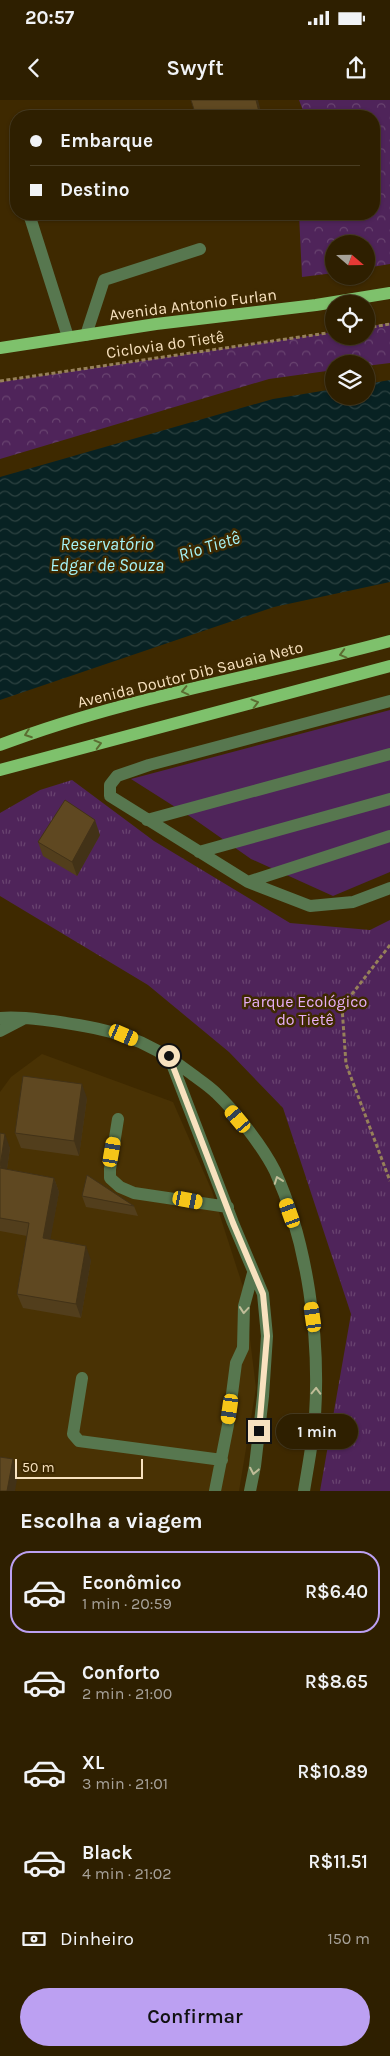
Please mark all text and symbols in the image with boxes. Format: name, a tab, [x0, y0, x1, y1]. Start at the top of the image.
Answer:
text: 20:57	[25, 7, 74, 29]
icon: back	[20, 54, 48, 82]
icon: share	[342, 54, 370, 82]
text: Swyft	[166, 55, 224, 81]
text: Embarque	[60, 130, 153, 152]
text: Destino	[60, 179, 129, 201]
north arrow	[325, 235, 375, 285]
map controls	[325, 235, 375, 405]
street label: Avenida Antonio Furlan	[108, 285, 278, 324]
button: locate	[325, 295, 375, 345]
street label: Ciclovia do Tietê	[105, 327, 225, 362]
button: layers	[325, 355, 375, 405]
water label: Rio Tietê	[176, 526, 242, 566]
water label: Reservatório Edgar de Souza	[50, 533, 164, 576]
street label: Avenida Doutor Dib Sauaia Neto	[75, 637, 305, 712]
one-way arrow	[339, 648, 348, 658]
one-way arrow	[180, 685, 189, 696]
one-way arrow	[250, 698, 258, 708]
one-way arrow	[25, 728, 33, 738]
one-way arrow	[93, 739, 102, 750]
park label: Parque Ecológico do Tietê	[243, 992, 367, 1029]
car	[107, 1022, 140, 1048]
route start	[158, 1045, 180, 1067]
car	[222, 1103, 253, 1135]
car	[102, 1136, 121, 1168]
one-way arrow	[274, 1177, 284, 1185]
car	[171, 1190, 204, 1210]
car	[277, 1196, 302, 1230]
car	[303, 1301, 322, 1333]
one-way arrow	[239, 1306, 250, 1314]
one-way arrow	[310, 1386, 321, 1394]
car	[220, 1393, 239, 1425]
callout: 1 min	[276, 1414, 359, 1448]
route end	[248, 1420, 270, 1442]
text: 1 min	[297, 1422, 337, 1441]
scale bar	[15, 1456, 142, 1479]
text: 50 m	[22, 1459, 55, 1476]
one-way arrow	[249, 1466, 260, 1475]
text: Escolha a viagem	[20, 1508, 203, 1534]
icon: car	[22, 1570, 67, 1615]
text: Econômico	[82, 1572, 182, 1594]
text: R$6.40	[305, 1581, 368, 1603]
text: 1 min · 20:59	[82, 1594, 172, 1613]
icon: car	[22, 1660, 67, 1705]
text: Conforto	[82, 1662, 160, 1684]
text: R$8.65	[305, 1671, 368, 1693]
text: 2 min · 21:00	[82, 1684, 172, 1703]
icon: car	[22, 1750, 67, 1795]
text: XL	[82, 1752, 104, 1774]
text: R$10.89	[297, 1761, 368, 1783]
text: 3 min · 21:01	[82, 1774, 168, 1793]
icon: car	[22, 1840, 67, 1885]
text: Black	[82, 1842, 133, 1864]
text: R$11.51	[308, 1851, 368, 1873]
text: 4 min · 21:02	[82, 1864, 172, 1883]
icon: cash	[20, 1925, 48, 1953]
text: Dinheiro	[60, 1928, 134, 1950]
text: 150 m	[327, 1929, 370, 1948]
button: Confirmar	[20, 1988, 370, 2046]

